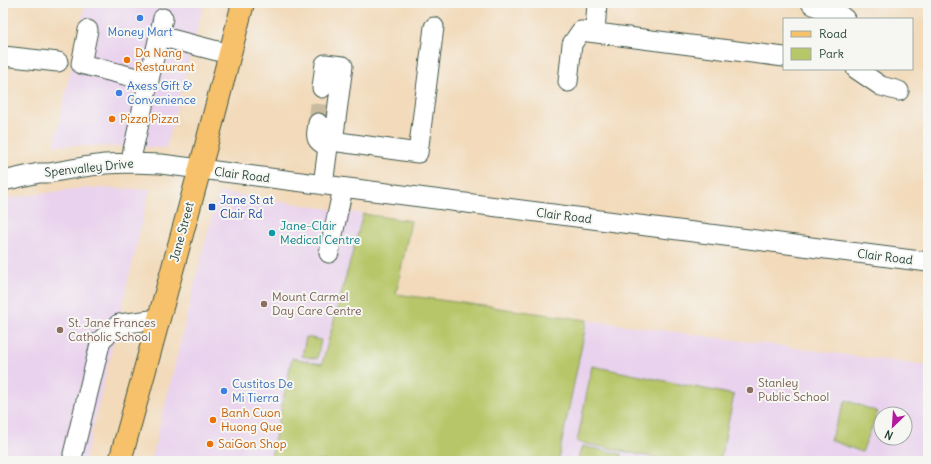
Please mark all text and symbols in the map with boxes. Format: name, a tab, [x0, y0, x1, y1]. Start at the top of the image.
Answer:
marker: Money Mart	[135, 13, 145, 23]
legend	[783, 18, 913, 70]
place label: Money Mart	[108, 24, 172, 39]
text: Road	[819, 26, 847, 41]
place label: Da Nang Restaurant	[135, 45, 195, 74]
text: Park	[819, 46, 844, 61]
marker: Da Nang Restaurant	[122, 55, 132, 65]
place label: Axess Gift & Convenience	[127, 78, 196, 107]
marker: Axess Gift & Convenience	[114, 88, 124, 98]
place label: Pizza Pizza	[120, 111, 179, 126]
marker: Pizza Pizza	[107, 114, 117, 124]
street label: Spenvalley Drive	[44, 155, 134, 180]
street label: Clair Road	[213, 164, 271, 185]
place label: Jane St at Clair Rd	[220, 192, 273, 221]
street label: Jane Street	[166, 200, 197, 263]
marker: Jane St at Clair Rd	[207, 202, 217, 212]
street label: Clair Road	[535, 205, 593, 226]
place label: Jane-Clair Medical Centre	[280, 218, 360, 247]
marker: Jane-Clair Medical Centre	[267, 228, 277, 238]
street label: Clair Road	[856, 246, 914, 267]
place label: Mount Carmel Day Care Centre	[272, 289, 361, 318]
marker: Mount Carmel Day Care Centre	[259, 299, 269, 309]
place label: St. Jane Frances Catholic School	[68, 315, 156, 344]
marker: St. Jane Frances Catholic School	[55, 325, 65, 335]
place label: Stanley Public School	[758, 375, 829, 404]
place label: Custitos De Mi Tierra	[232, 376, 293, 405]
marker: Stanley Public School	[745, 385, 755, 395]
marker: Custitos De Mi Tierra	[219, 386, 229, 396]
place label: Banh Cuon Huong Que	[221, 405, 282, 434]
north arrow	[873, 406, 913, 446]
marker: Banh Cuon Huong Que	[208, 415, 218, 425]
text: N	[882, 427, 895, 443]
place label: SaiGon Shop	[218, 436, 287, 451]
marker: SaiGon Shop	[205, 439, 215, 449]

